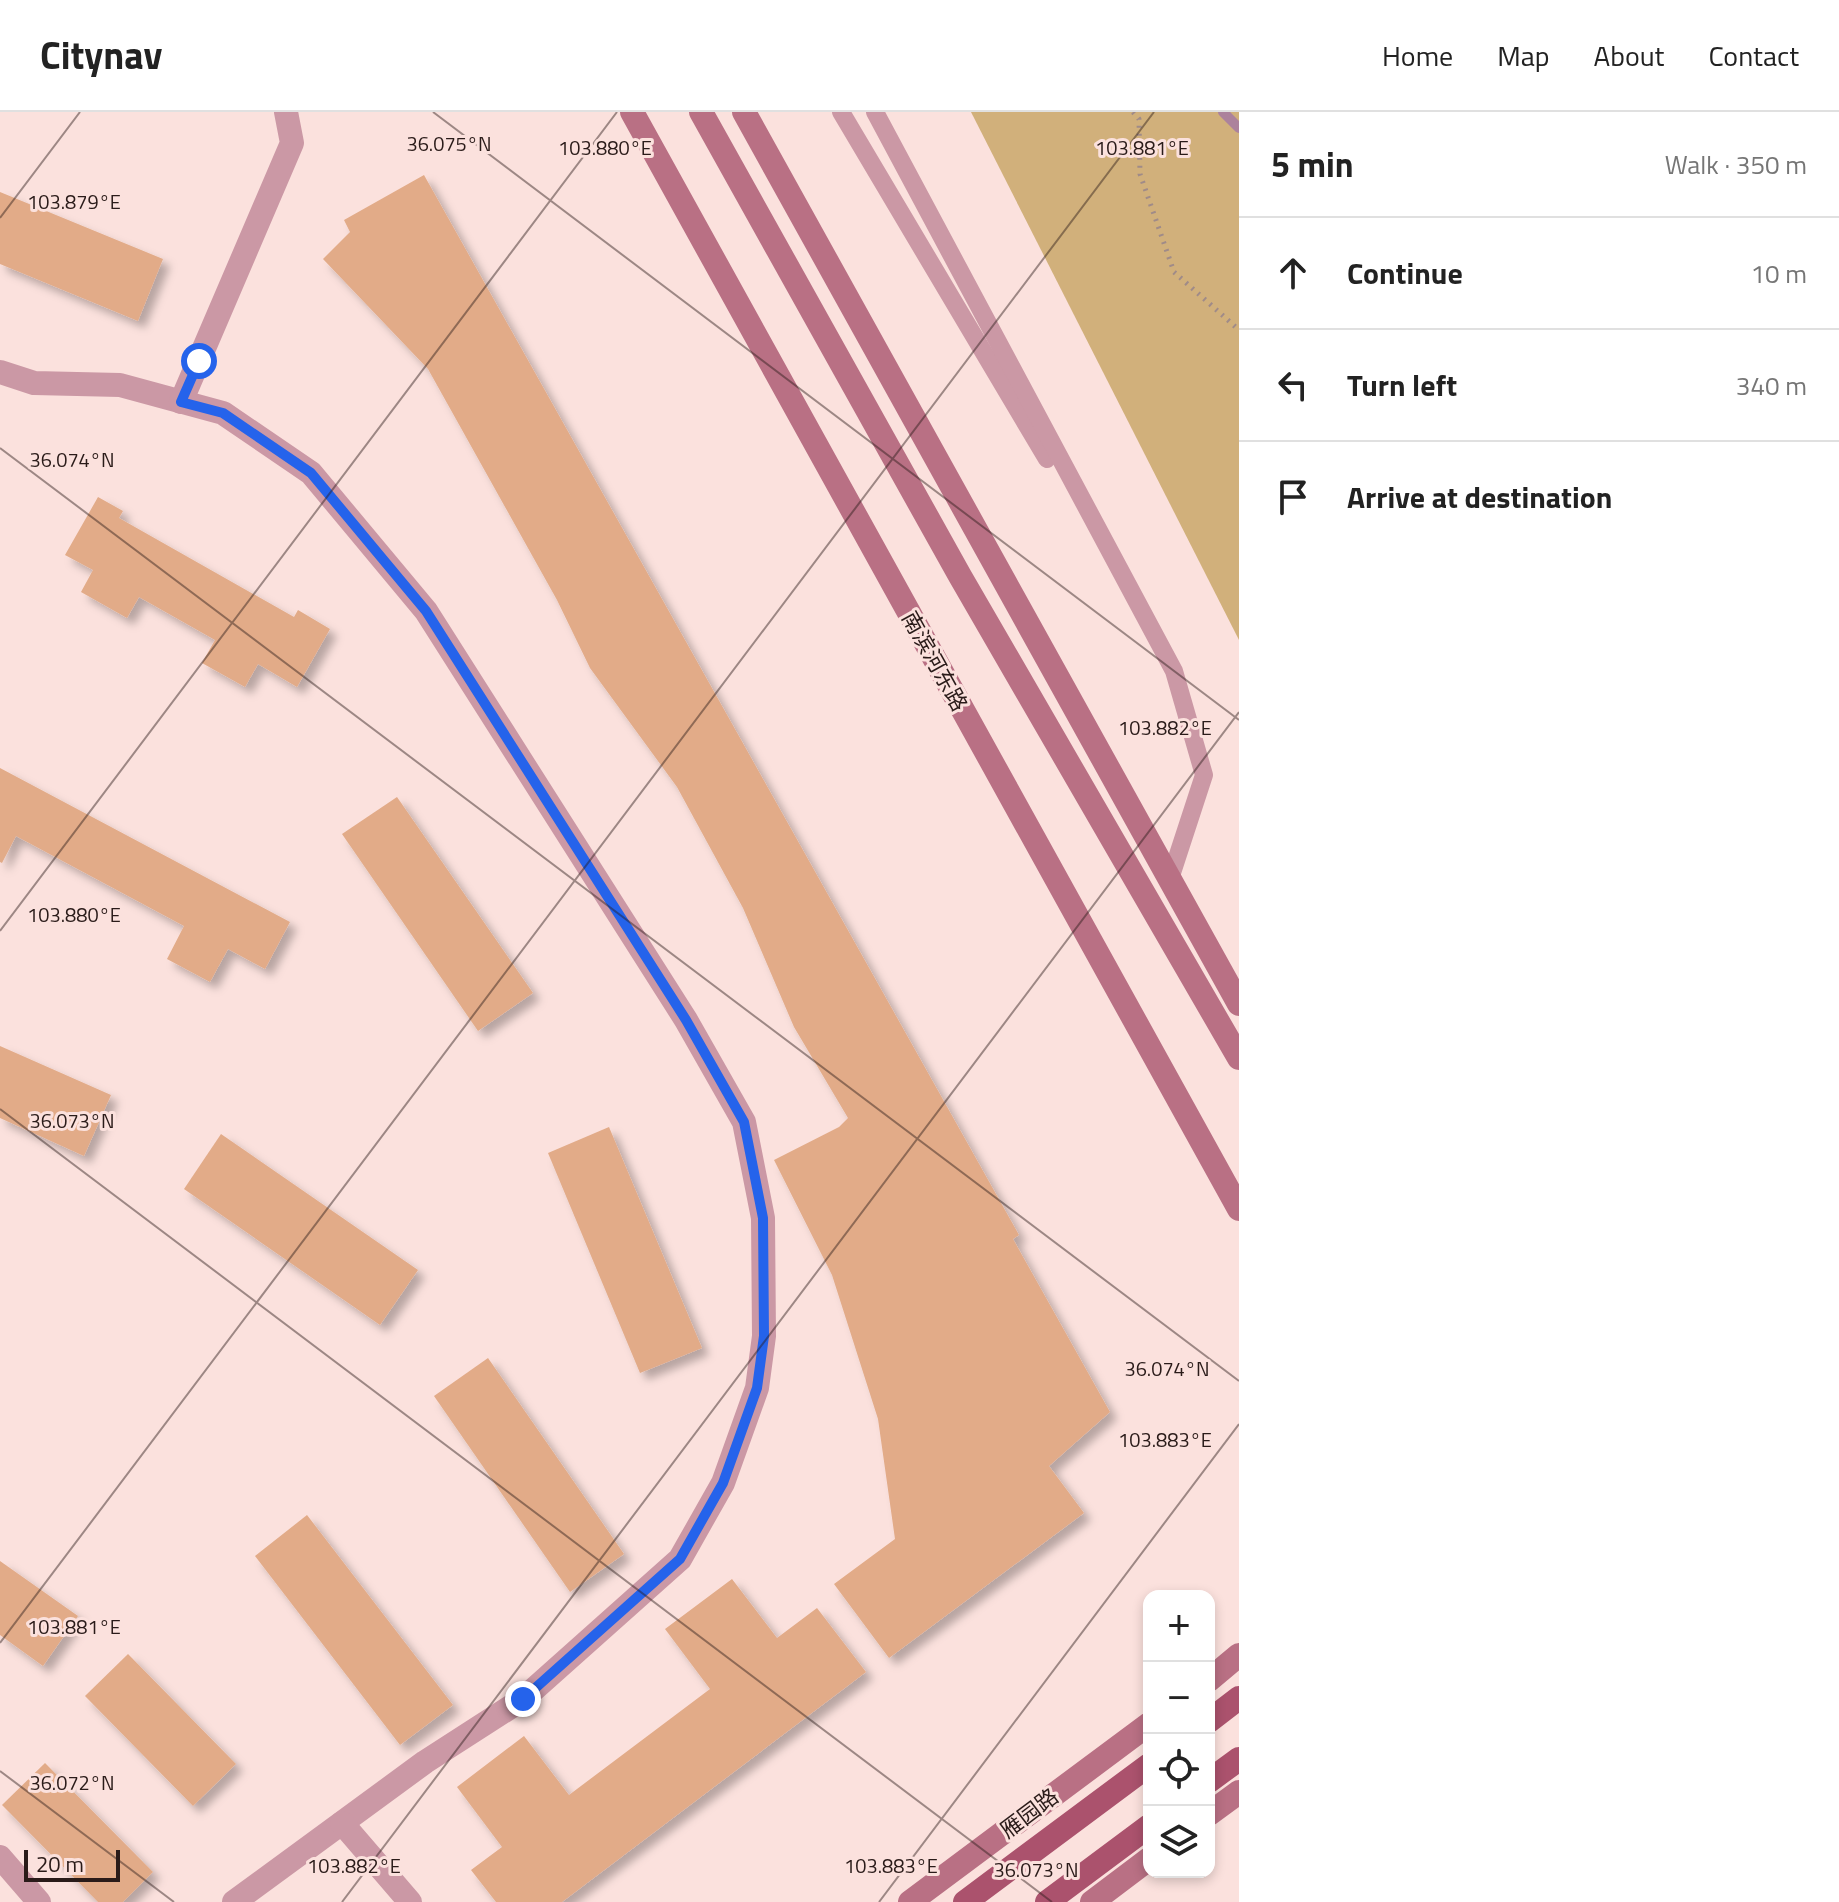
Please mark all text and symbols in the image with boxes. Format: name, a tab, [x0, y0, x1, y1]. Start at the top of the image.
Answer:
text: Citynav	[40, 26, 162, 84]
text: Home	[1382, 34, 1453, 77]
text: Map	[1497, 34, 1550, 77]
text: About	[1594, 34, 1664, 77]
text: Contact	[1708, 34, 1799, 77]
text: 36.075°N	[406, 128, 492, 159]
text: 103.880°E	[558, 132, 652, 163]
text: 103.881°E	[1095, 132, 1189, 163]
text: 5 min	[1271, 138, 1354, 190]
text: Walk · 350 m	[1665, 145, 1807, 184]
text: 103.879°E	[27, 186, 121, 217]
text: Continue	[1347, 250, 1463, 296]
icon: ahead	[1271, 251, 1315, 295]
text: 10 m	[1750, 254, 1807, 293]
route start	[181, 343, 217, 379]
text: Turn left	[1347, 362, 1457, 408]
icon: left	[1271, 363, 1315, 407]
text: 340 m	[1736, 366, 1807, 405]
text: 36.074°N	[29, 444, 115, 475]
text: Arrive at destination	[1347, 474, 1612, 520]
icon: arrive	[1271, 475, 1315, 519]
street label: 南滨河东路	[893, 605, 977, 717]
text: 103.882°E	[1118, 712, 1212, 743]
text: 103.880°E	[27, 899, 121, 930]
text: 36.073°N	[29, 1105, 115, 1136]
text: 36.074°N	[1124, 1353, 1210, 1384]
text: 103.883°E	[1118, 1424, 1212, 1455]
map controls	[1143, 1590, 1215, 1878]
button: +	[1143, 1590, 1215, 1662]
text: 103.881°E	[27, 1611, 121, 1642]
button: −	[1143, 1662, 1215, 1734]
route end	[505, 1681, 541, 1717]
button: locate	[1143, 1734, 1215, 1806]
text: 36.072°N	[29, 1767, 115, 1798]
street label: 雁园路	[992, 1780, 1066, 1846]
button: layers	[1143, 1806, 1215, 1878]
scale bar	[24, 1846, 120, 1882]
text: 20 m	[36, 1847, 84, 1881]
text: 103.882°E	[307, 1850, 401, 1881]
text: 103.883°E	[844, 1850, 938, 1881]
text: 36.073°N	[993, 1854, 1079, 1885]

